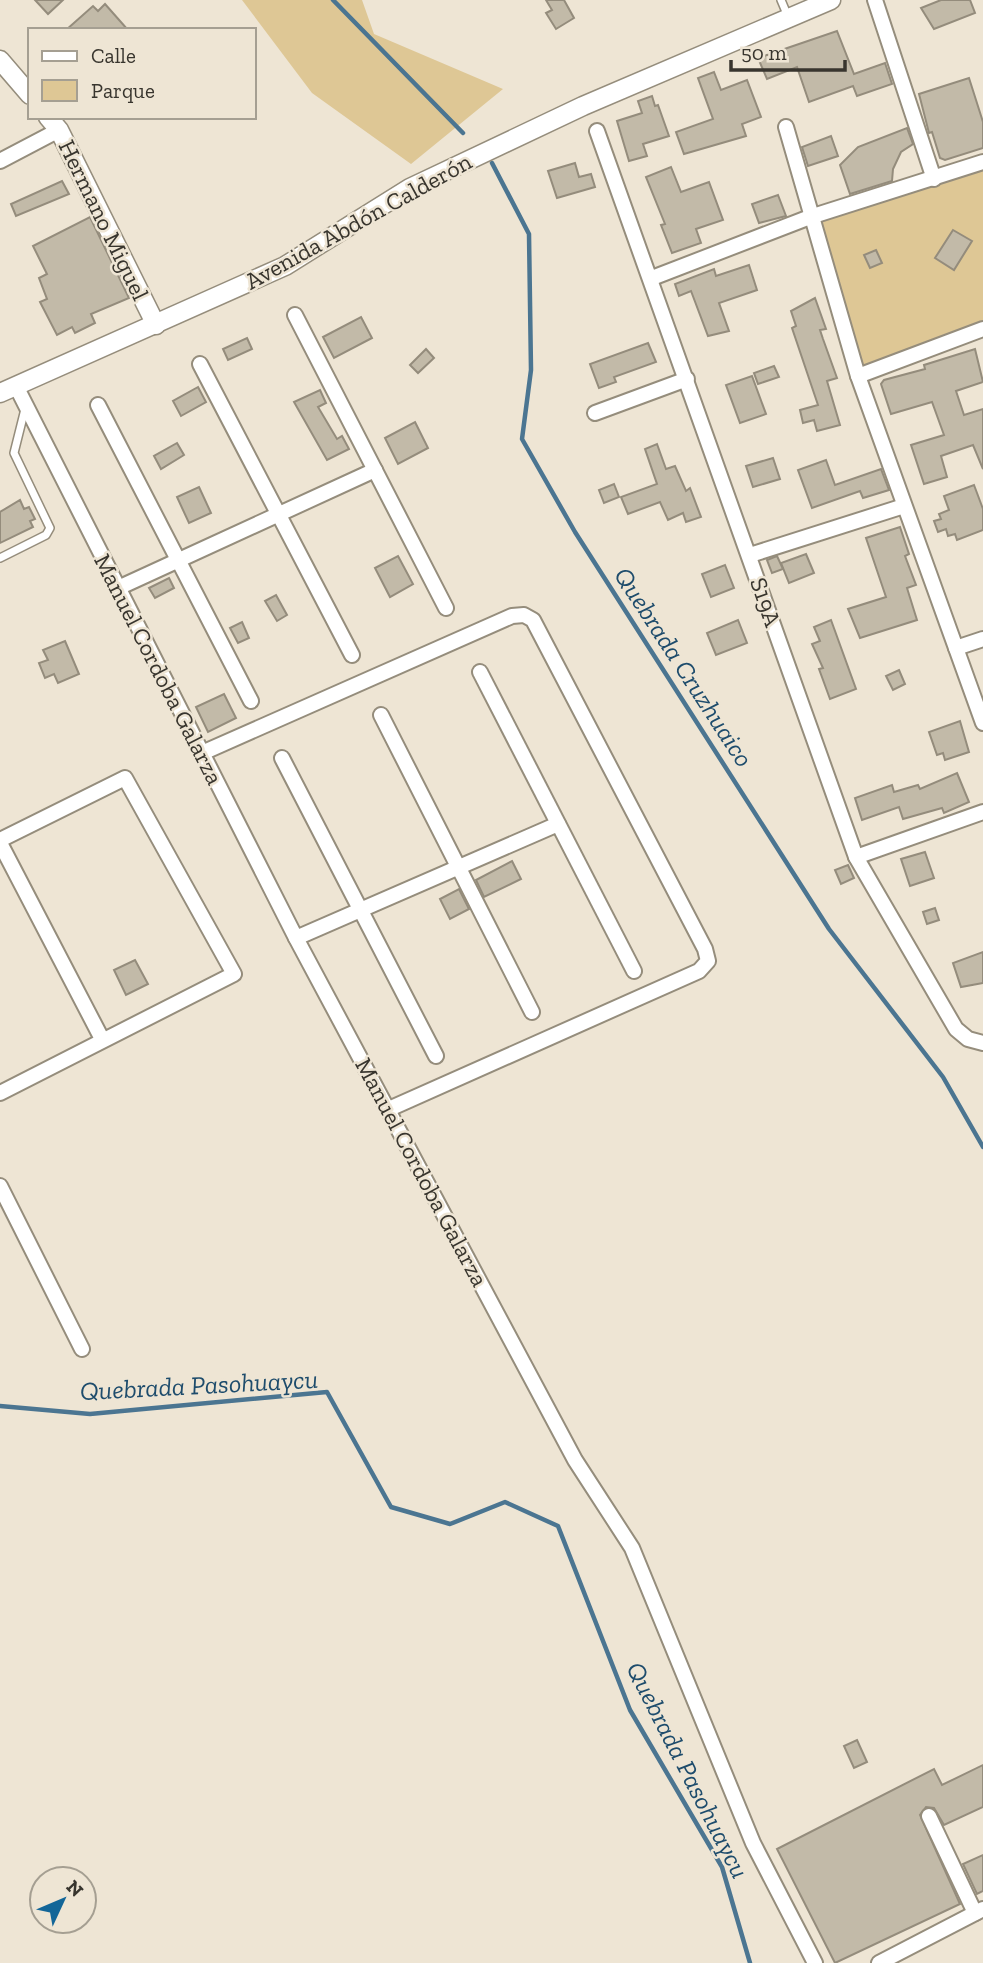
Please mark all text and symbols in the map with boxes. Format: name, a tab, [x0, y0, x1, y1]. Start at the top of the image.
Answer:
legend	[28, 28, 256, 119]
scale bar	[731, 28, 845, 72]
text: 50 m	[741, 40, 787, 65]
text: Calle	[91, 43, 136, 68]
text: Parque	[91, 78, 155, 103]
street label: Hermano Miguel	[53, 135, 155, 305]
street label: Avenida Abdón Calderón	[240, 146, 477, 295]
street label: Manuel Cordoba Galarza	[88, 549, 230, 790]
water label: Quebrada Cruzhuaico	[607, 561, 761, 773]
street label: S19A	[744, 573, 788, 631]
street label: Manuel Cordoba Galarza	[349, 1053, 495, 1292]
water label: Quebrada Pasohuaycu	[79, 1363, 319, 1407]
water label: Quebrada Pasohuaycu	[620, 1656, 756, 1884]
north arrow	[28, 1865, 98, 1935]
text: N	[62, 1875, 88, 1902]

